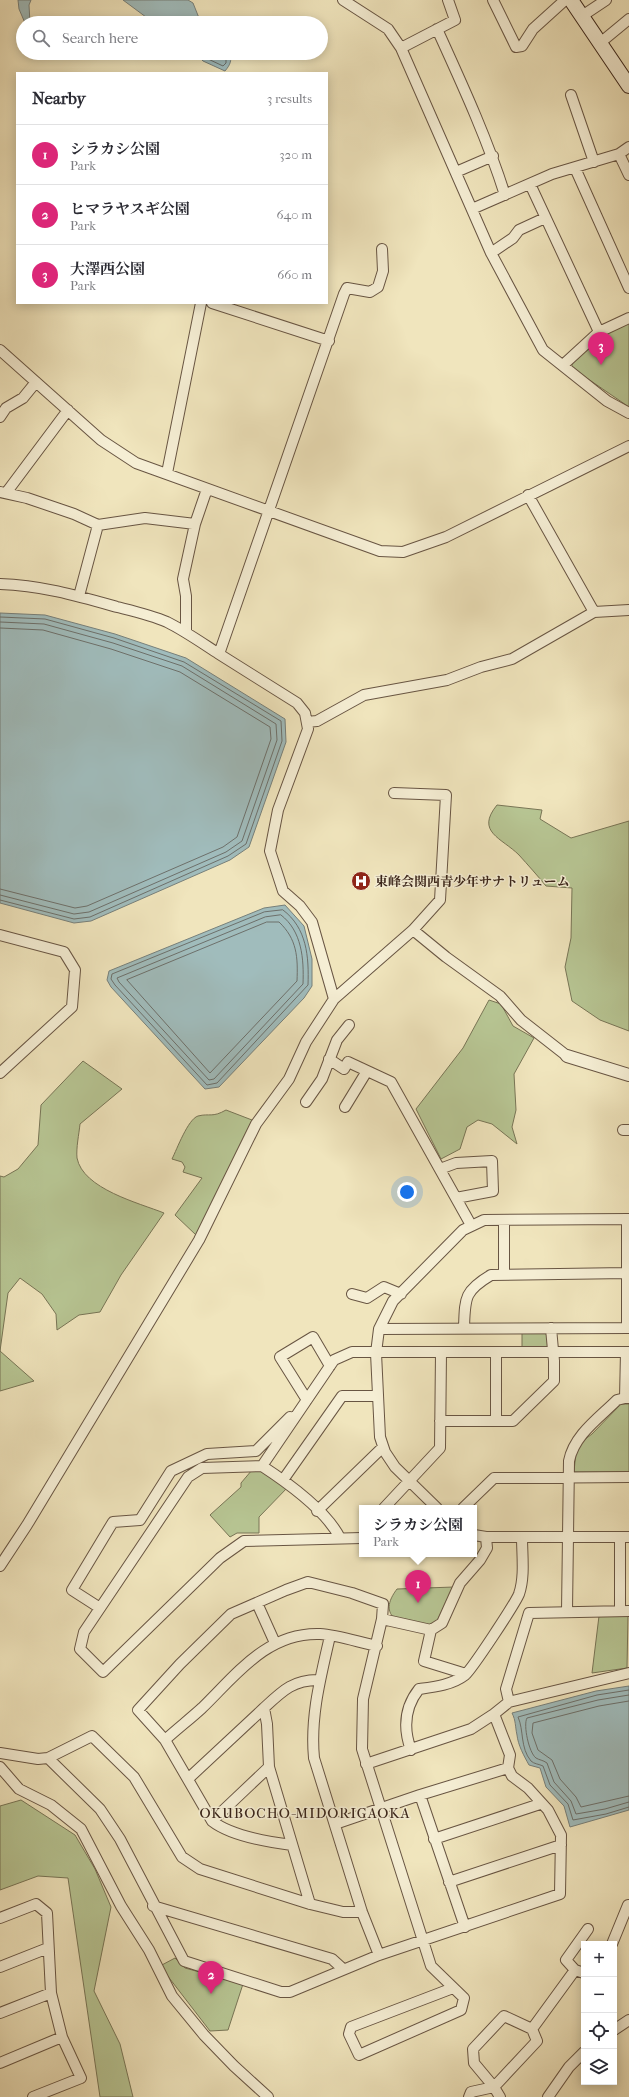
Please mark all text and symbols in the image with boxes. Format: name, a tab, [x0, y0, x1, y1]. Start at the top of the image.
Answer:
search box	[16, 16, 328, 60]
icon: search	[30, 27, 52, 49]
text: Search here	[62, 29, 138, 47]
text: Nearby	[32, 88, 86, 108]
text: 3 results	[267, 91, 312, 106]
text: シラカシ公園	[70, 140, 160, 158]
text: 1	[43, 147, 47, 162]
text: 320 m	[279, 147, 312, 162]
text: Park	[70, 158, 96, 173]
text: ヒマラヤスギ公園	[70, 200, 190, 218]
text: 2	[42, 207, 48, 222]
text: 640 m	[277, 207, 312, 222]
text: Park	[70, 218, 96, 233]
text: 大澤西公園	[70, 260, 145, 278]
text: 3	[42, 267, 48, 282]
text: 660 m	[277, 267, 312, 282]
text: Park	[70, 278, 96, 293]
pin: 3	[588, 332, 614, 365]
hospital icon: 東峰会関西青少年サナトリューム	[350, 870, 372, 892]
place label: 東峰会関西青少年サナトリューム	[375, 874, 570, 889]
your location	[397, 1182, 417, 1202]
popup	[359, 1505, 477, 1557]
text: シラカシ公園	[373, 1516, 463, 1534]
text: Park	[373, 1534, 399, 1549]
pin: 1	[405, 1570, 431, 1603]
district label: OKUBOCHO-MIDORIGAOKA	[199, 1805, 411, 1822]
map controls	[581, 1941, 617, 2085]
button: +	[581, 1941, 617, 1977]
pin: 2	[198, 1961, 224, 1994]
button: −	[581, 1977, 617, 2013]
button: locate	[581, 2013, 617, 2049]
button: layers	[581, 2049, 617, 2085]

